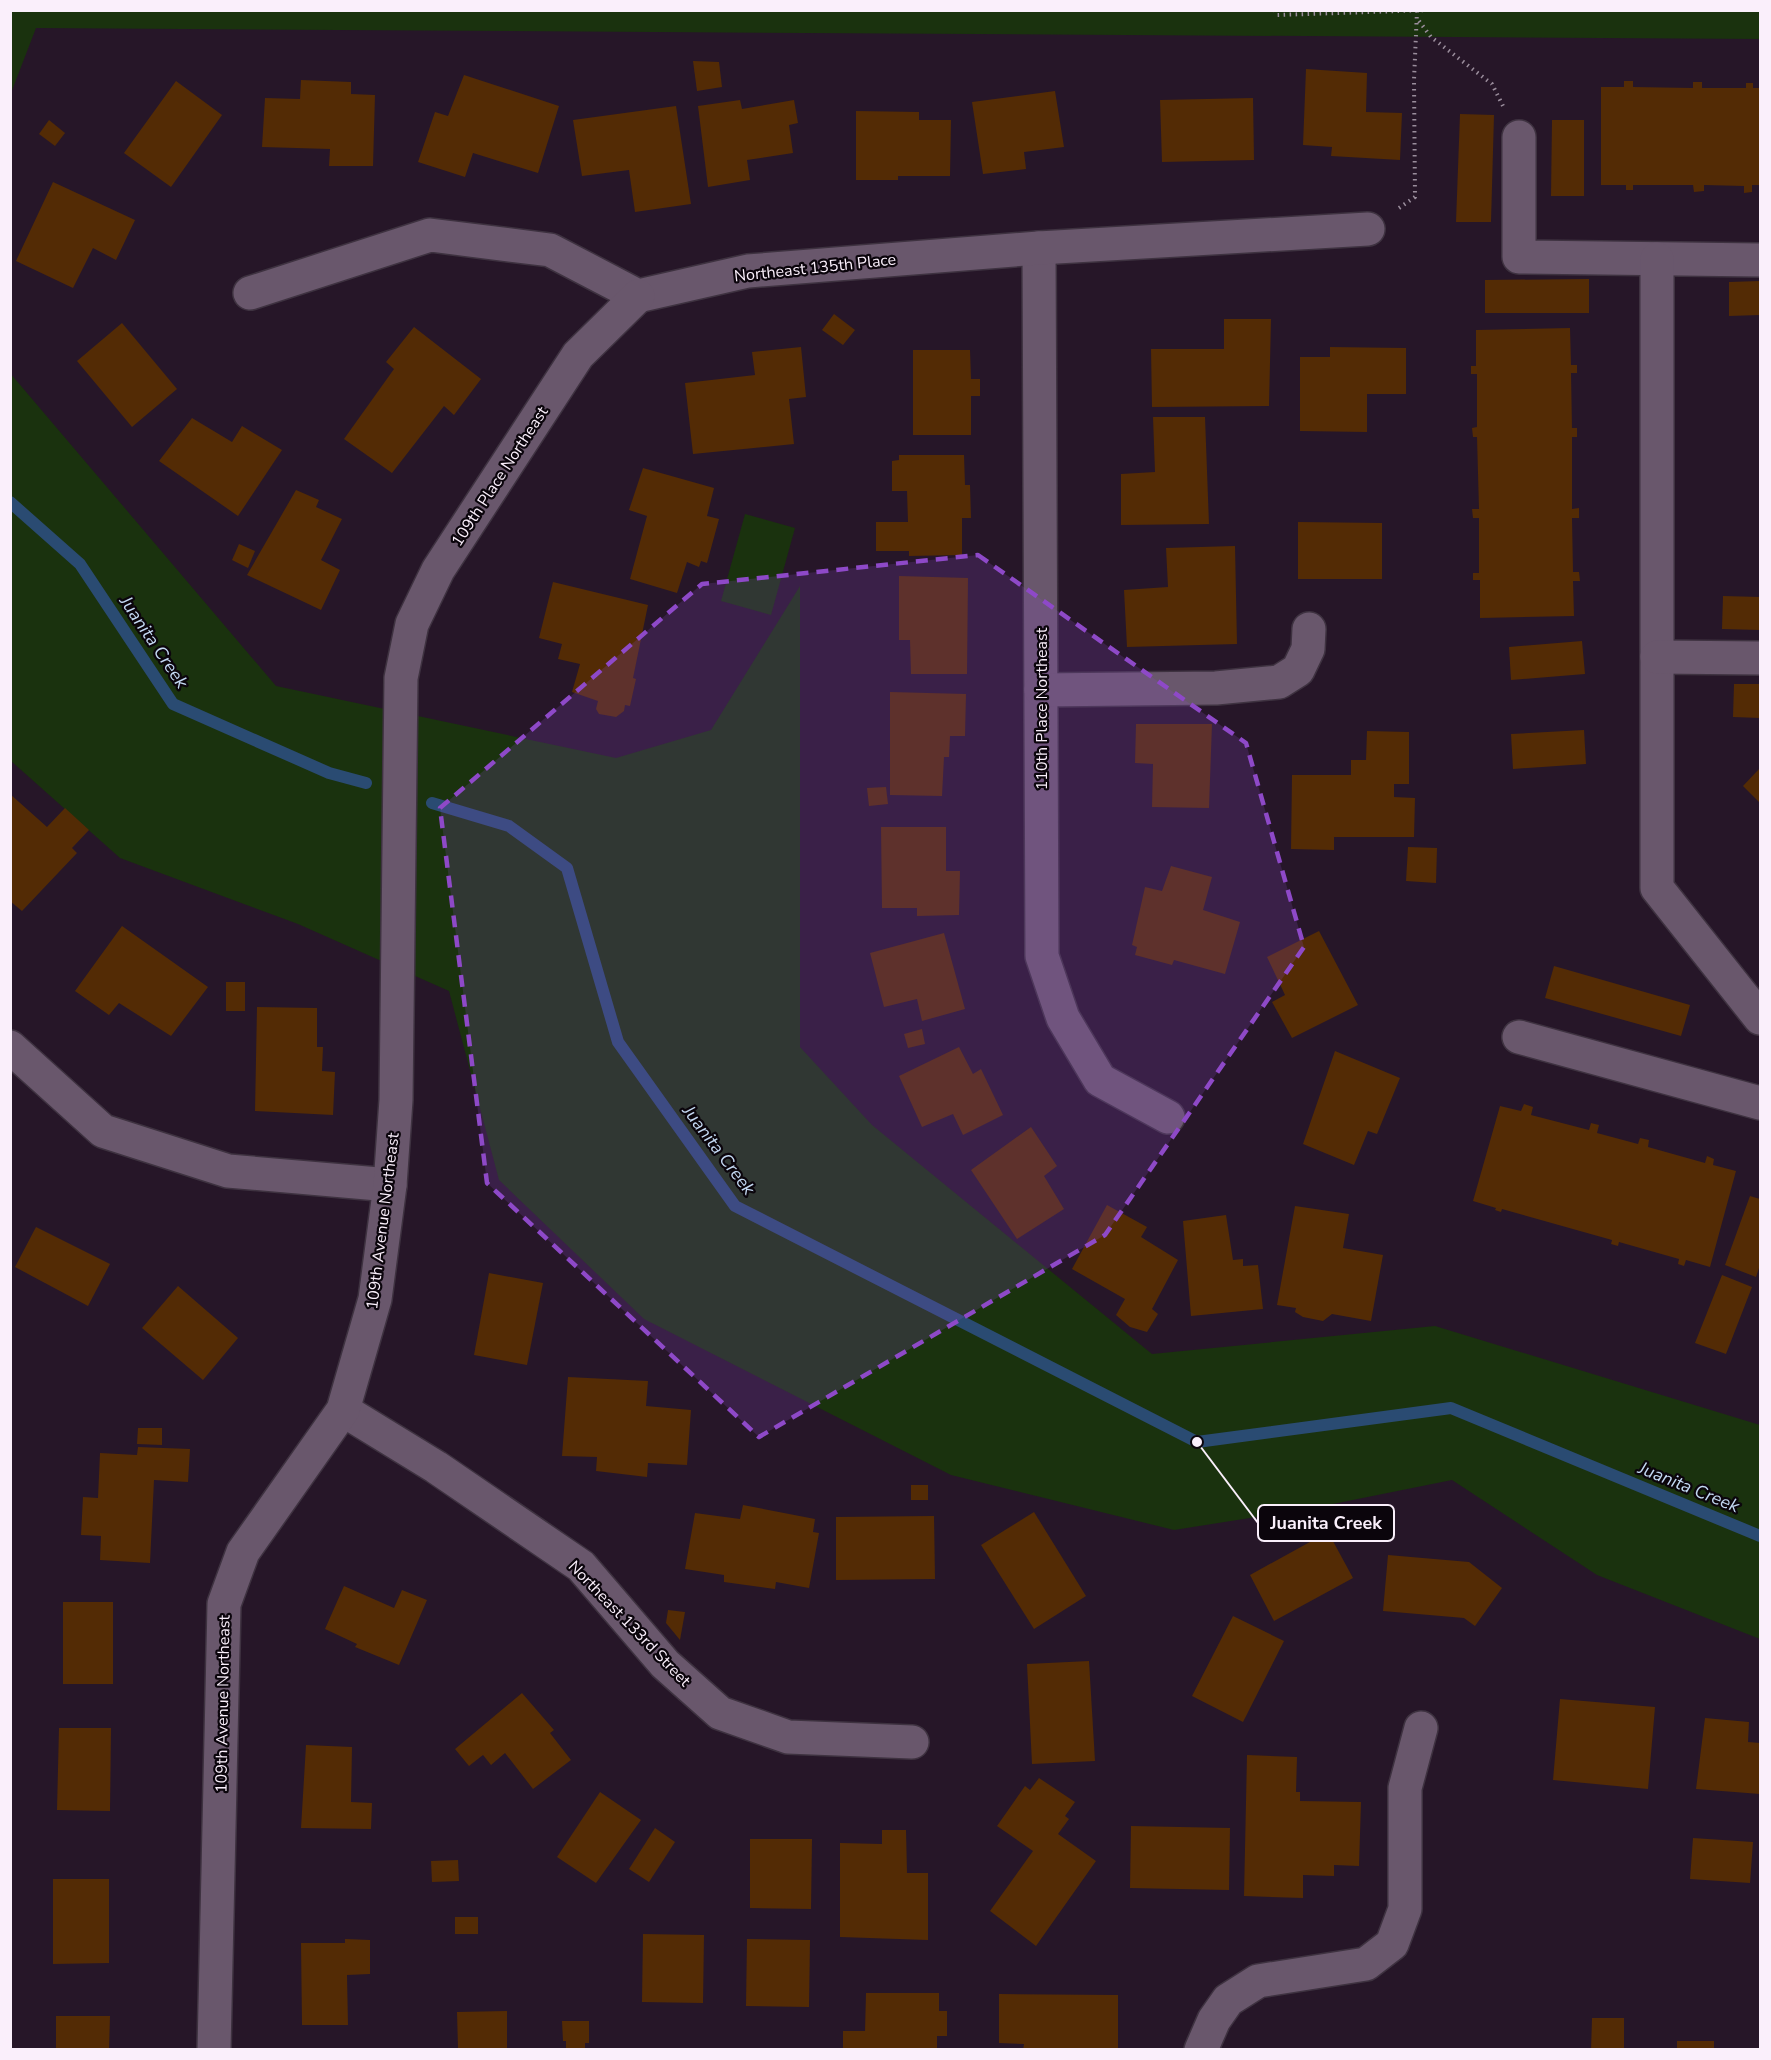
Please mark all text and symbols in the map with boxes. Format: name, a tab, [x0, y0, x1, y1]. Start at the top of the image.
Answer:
street label: Northeast 135th Place	[733, 249, 897, 287]
street label: 109th Place Northeast	[446, 402, 554, 551]
water label: Juanita Creek	[114, 590, 194, 694]
street label: 110th Place Northeast	[1031, 627, 1053, 790]
water label: Juanita Creek	[677, 1099, 761, 1201]
street label: 109th Avenue Northeast	[361, 1131, 405, 1311]
water label: Juanita Creek	[1634, 1455, 1744, 1519]
callout: Juanita Creek	[1258, 1505, 1394, 1541]
text: Juanita Creek	[1269, 1511, 1382, 1535]
street label: Northeast 133rd Street	[563, 1556, 696, 1692]
street label: 109th Avenue Northeast	[210, 1614, 236, 1793]

